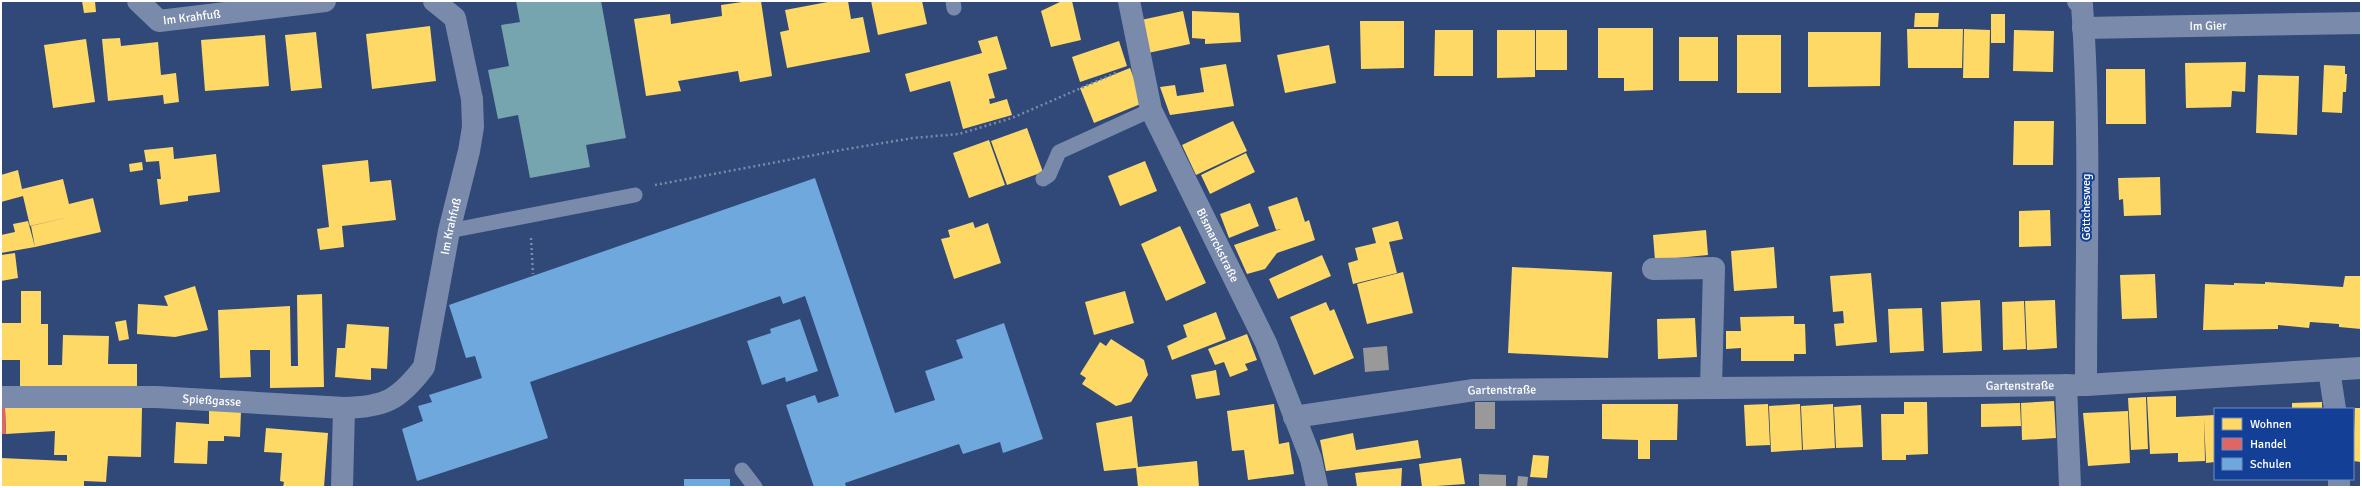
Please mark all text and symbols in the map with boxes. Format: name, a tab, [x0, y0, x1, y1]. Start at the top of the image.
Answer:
street label: Im Krahfuß	[162, 6, 222, 28]
street label: Im Gier	[2189, 18, 2227, 34]
street label: Göttchesweg	[2079, 174, 2094, 240]
street label: Im Krahfuß	[437, 196, 465, 256]
street label: Bismarckstraße	[1193, 206, 1242, 285]
street label: Gartenstraße	[1986, 378, 2054, 393]
street label: Gartenstraße	[1467, 382, 1536, 398]
street label: Spießgasse	[182, 391, 242, 409]
legend	[2214, 408, 2354, 480]
text: Wohnen	[2250, 417, 2292, 432]
text: Handel	[2250, 437, 2287, 452]
text: Schulen	[2250, 457, 2291, 472]

